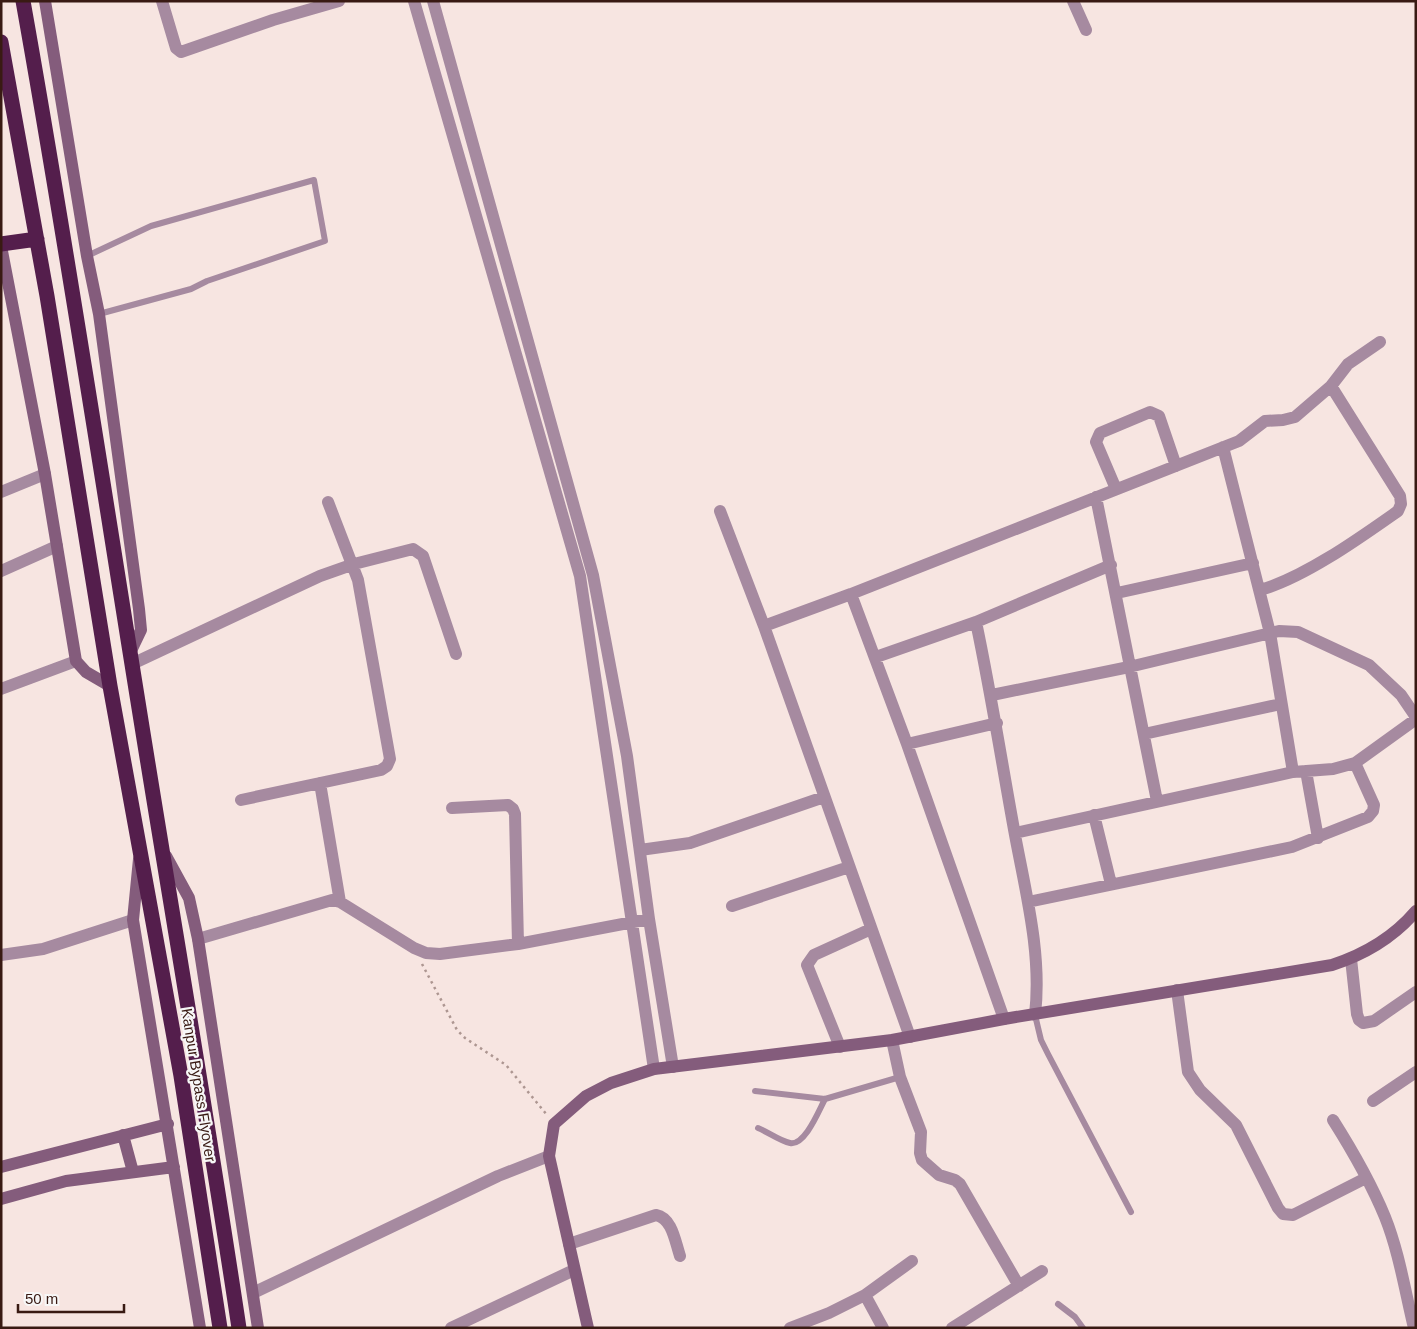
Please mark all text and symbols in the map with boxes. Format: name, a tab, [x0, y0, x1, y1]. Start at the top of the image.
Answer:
street label: Kanpur Bypass Flyover	[178, 1007, 220, 1163]
scale bar	[18, 1282, 124, 1314]
text: 50 m	[25, 1290, 58, 1307]

